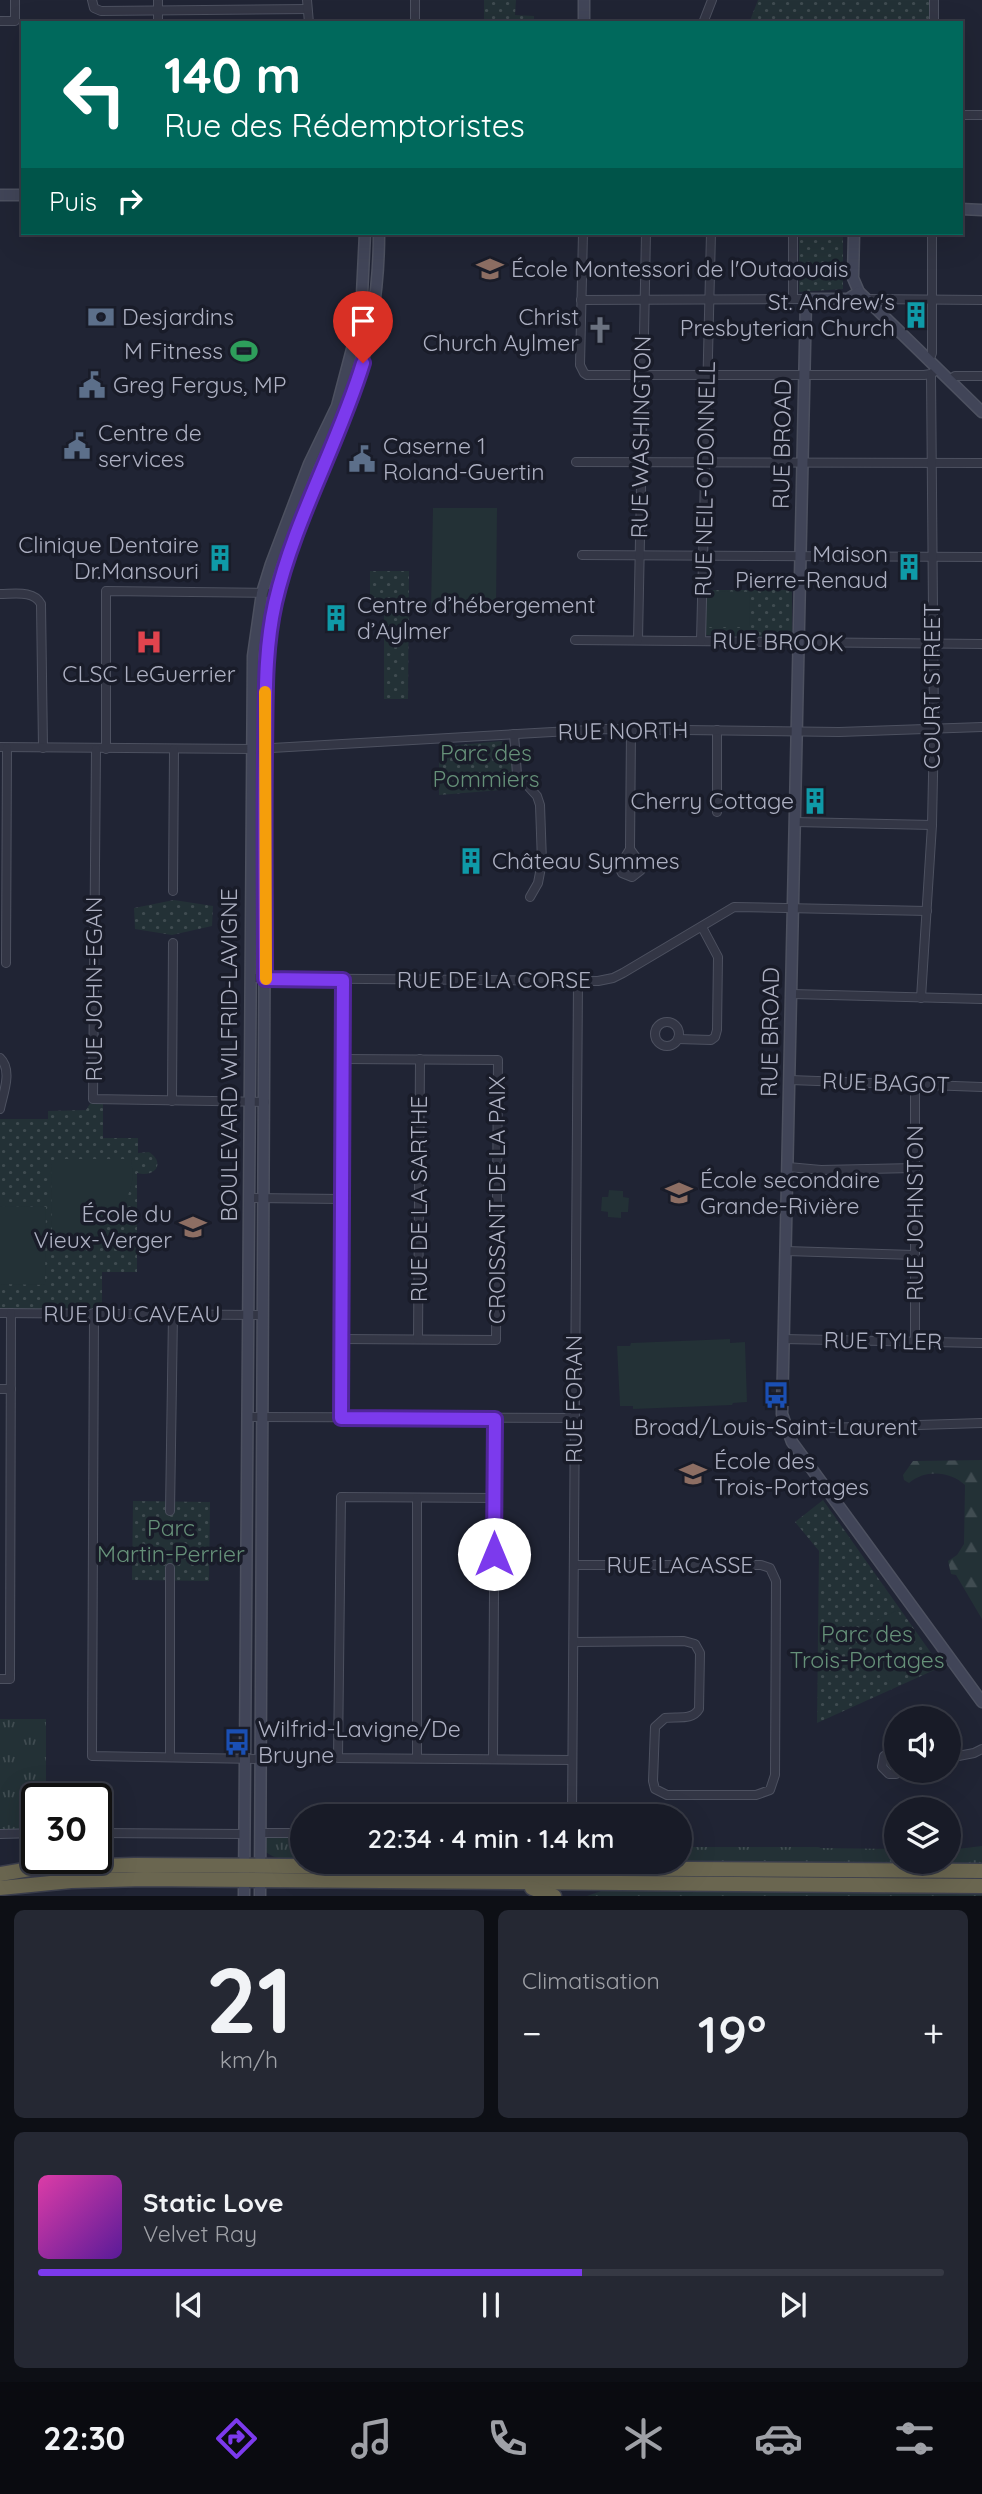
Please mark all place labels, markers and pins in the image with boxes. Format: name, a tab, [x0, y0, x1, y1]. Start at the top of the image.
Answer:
school or university icon: École Montessori de l'Outaouais	[475, 254, 505, 284]
place label: École Montessori de l'Outaouais	[511, 254, 849, 283]
place label: St. Andrew's Presbyterian Church	[680, 287, 895, 342]
pin	[333, 291, 393, 363]
building icon: St. Andrew's Presbyterian Church	[901, 300, 931, 330]
bank icon: Desjardins	[86, 302, 116, 332]
place label: Desjardins	[122, 302, 234, 331]
place label: Christ Church Aylmer	[423, 302, 579, 357]
church icon: Christ Church Aylmer	[585, 315, 615, 345]
place label: M Fitness	[124, 336, 223, 365]
sports icon: M Fitness	[229, 336, 259, 366]
public building icon: Greg Fergus, MP	[77, 370, 107, 400]
place label: Greg Fergus, MP	[113, 370, 287, 399]
place label: Centre de services	[98, 418, 202, 473]
public building icon: Centre de services	[62, 431, 92, 461]
place label: Caserne 1 Roland-Guertin	[383, 431, 545, 486]
public building icon: Caserne 1 Roland-Guertin	[347, 444, 377, 474]
place label: Clinique Dentaire Dr.Mansouri	[18, 530, 199, 585]
place label: Maison Pierre-Renaud	[735, 539, 888, 594]
building icon: Clinique Dentaire Dr.Mansouri	[205, 543, 235, 573]
building icon: Maison Pierre-Renaud	[894, 552, 924, 582]
place label: Centre d’hébergement d’Aylmer	[357, 590, 596, 645]
building icon: Centre d’hébergement d’Aylmer	[321, 603, 351, 633]
hospital icon: CLSC LeGuerrier	[134, 627, 164, 657]
place label: CLSC LeGuerrier	[62, 659, 236, 688]
place label: Cherry Cottage	[631, 786, 794, 815]
building icon: Cherry Cottage	[800, 786, 830, 816]
building icon: Château Symmes	[456, 846, 486, 876]
place label: Château Symmes	[492, 846, 680, 875]
place label: École secondaire Grande-Rivière	[700, 1165, 880, 1220]
school or university icon: École secondaire Grande-Rivière	[664, 1178, 694, 1208]
place label: École du Vieux-Verger	[34, 1199, 172, 1254]
school or university icon: École du Vieux-Verger	[178, 1212, 208, 1242]
bus stop icon: Broad/Louis-Saint-Laurent	[761, 1380, 791, 1410]
place label: Broad/Louis-Saint-Laurent	[634, 1412, 918, 1441]
place label: École des Trois-Portages	[714, 1446, 869, 1501]
school or university icon: École des Trois-Portages	[678, 1459, 708, 1489]
place label: Wilfrid-Lavigne/De Bruyne	[258, 1714, 461, 1769]
bus stop icon: Wilfrid-Lavigne/De Bruyne	[222, 1727, 252, 1757]

